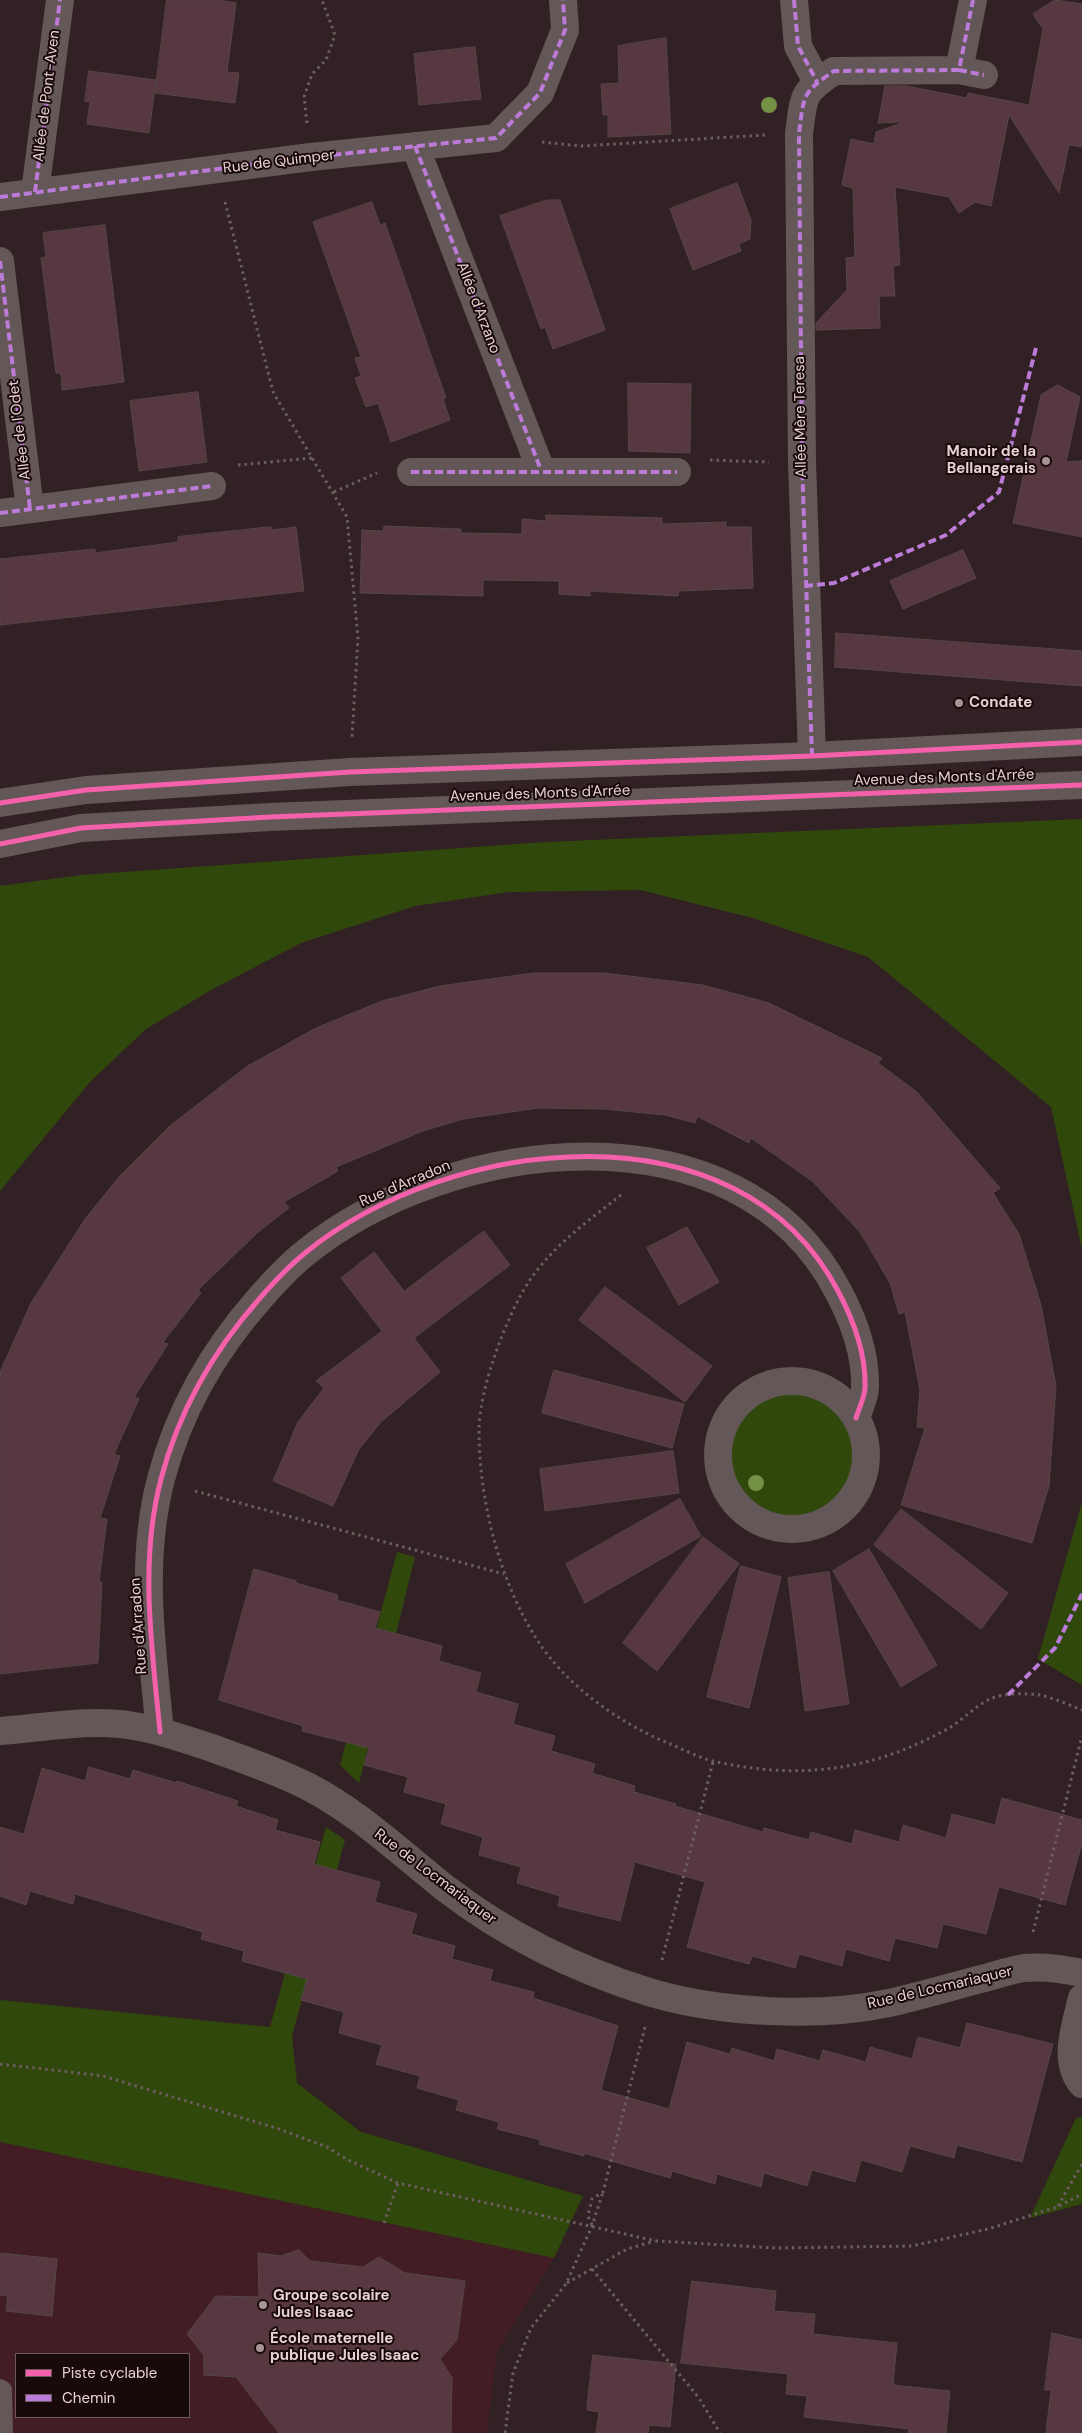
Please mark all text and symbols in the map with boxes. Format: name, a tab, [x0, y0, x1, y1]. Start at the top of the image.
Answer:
street label: Allée de Pont-Aven	[30, 29, 64, 163]
street label: Rue de Quimper	[222, 146, 336, 178]
street label: Allée d'Arzano	[452, 260, 504, 356]
street label: Allée Mère Teresa	[791, 356, 811, 478]
street label: Allée de l'Odet	[5, 379, 35, 481]
place label: Manoir de la Bellangerais	[947, 443, 1036, 478]
marker: Manoir de la Bellangerais	[1040, 455, 1052, 467]
place label: Condate	[969, 694, 1032, 712]
marker: Condate	[953, 697, 965, 709]
street label: Avenue des Monts d'Arrée	[853, 766, 1035, 790]
street label: Avenue des Monts d'Arrée	[449, 782, 631, 806]
street label: Rue d'Arradon	[357, 1157, 453, 1211]
street label: Rue d'Arradon	[127, 1577, 151, 1675]
street label: Rue de Locmariaquer	[371, 1825, 499, 1929]
street label: Rue de Locmariaquer	[866, 1963, 1014, 2013]
place label: Groupe scolaire Jules Isaac	[273, 2287, 390, 2322]
marker: Groupe scolaire Jules Isaac	[257, 2299, 269, 2311]
place label: École maternelle publique Jules Isaac	[270, 2330, 419, 2365]
marker: École maternelle publique Jules Isaac	[254, 2342, 266, 2354]
legend	[15, 2353, 190, 2418]
text: Piste cyclable	[62, 2363, 157, 2383]
text: Chemin	[62, 2388, 115, 2408]

